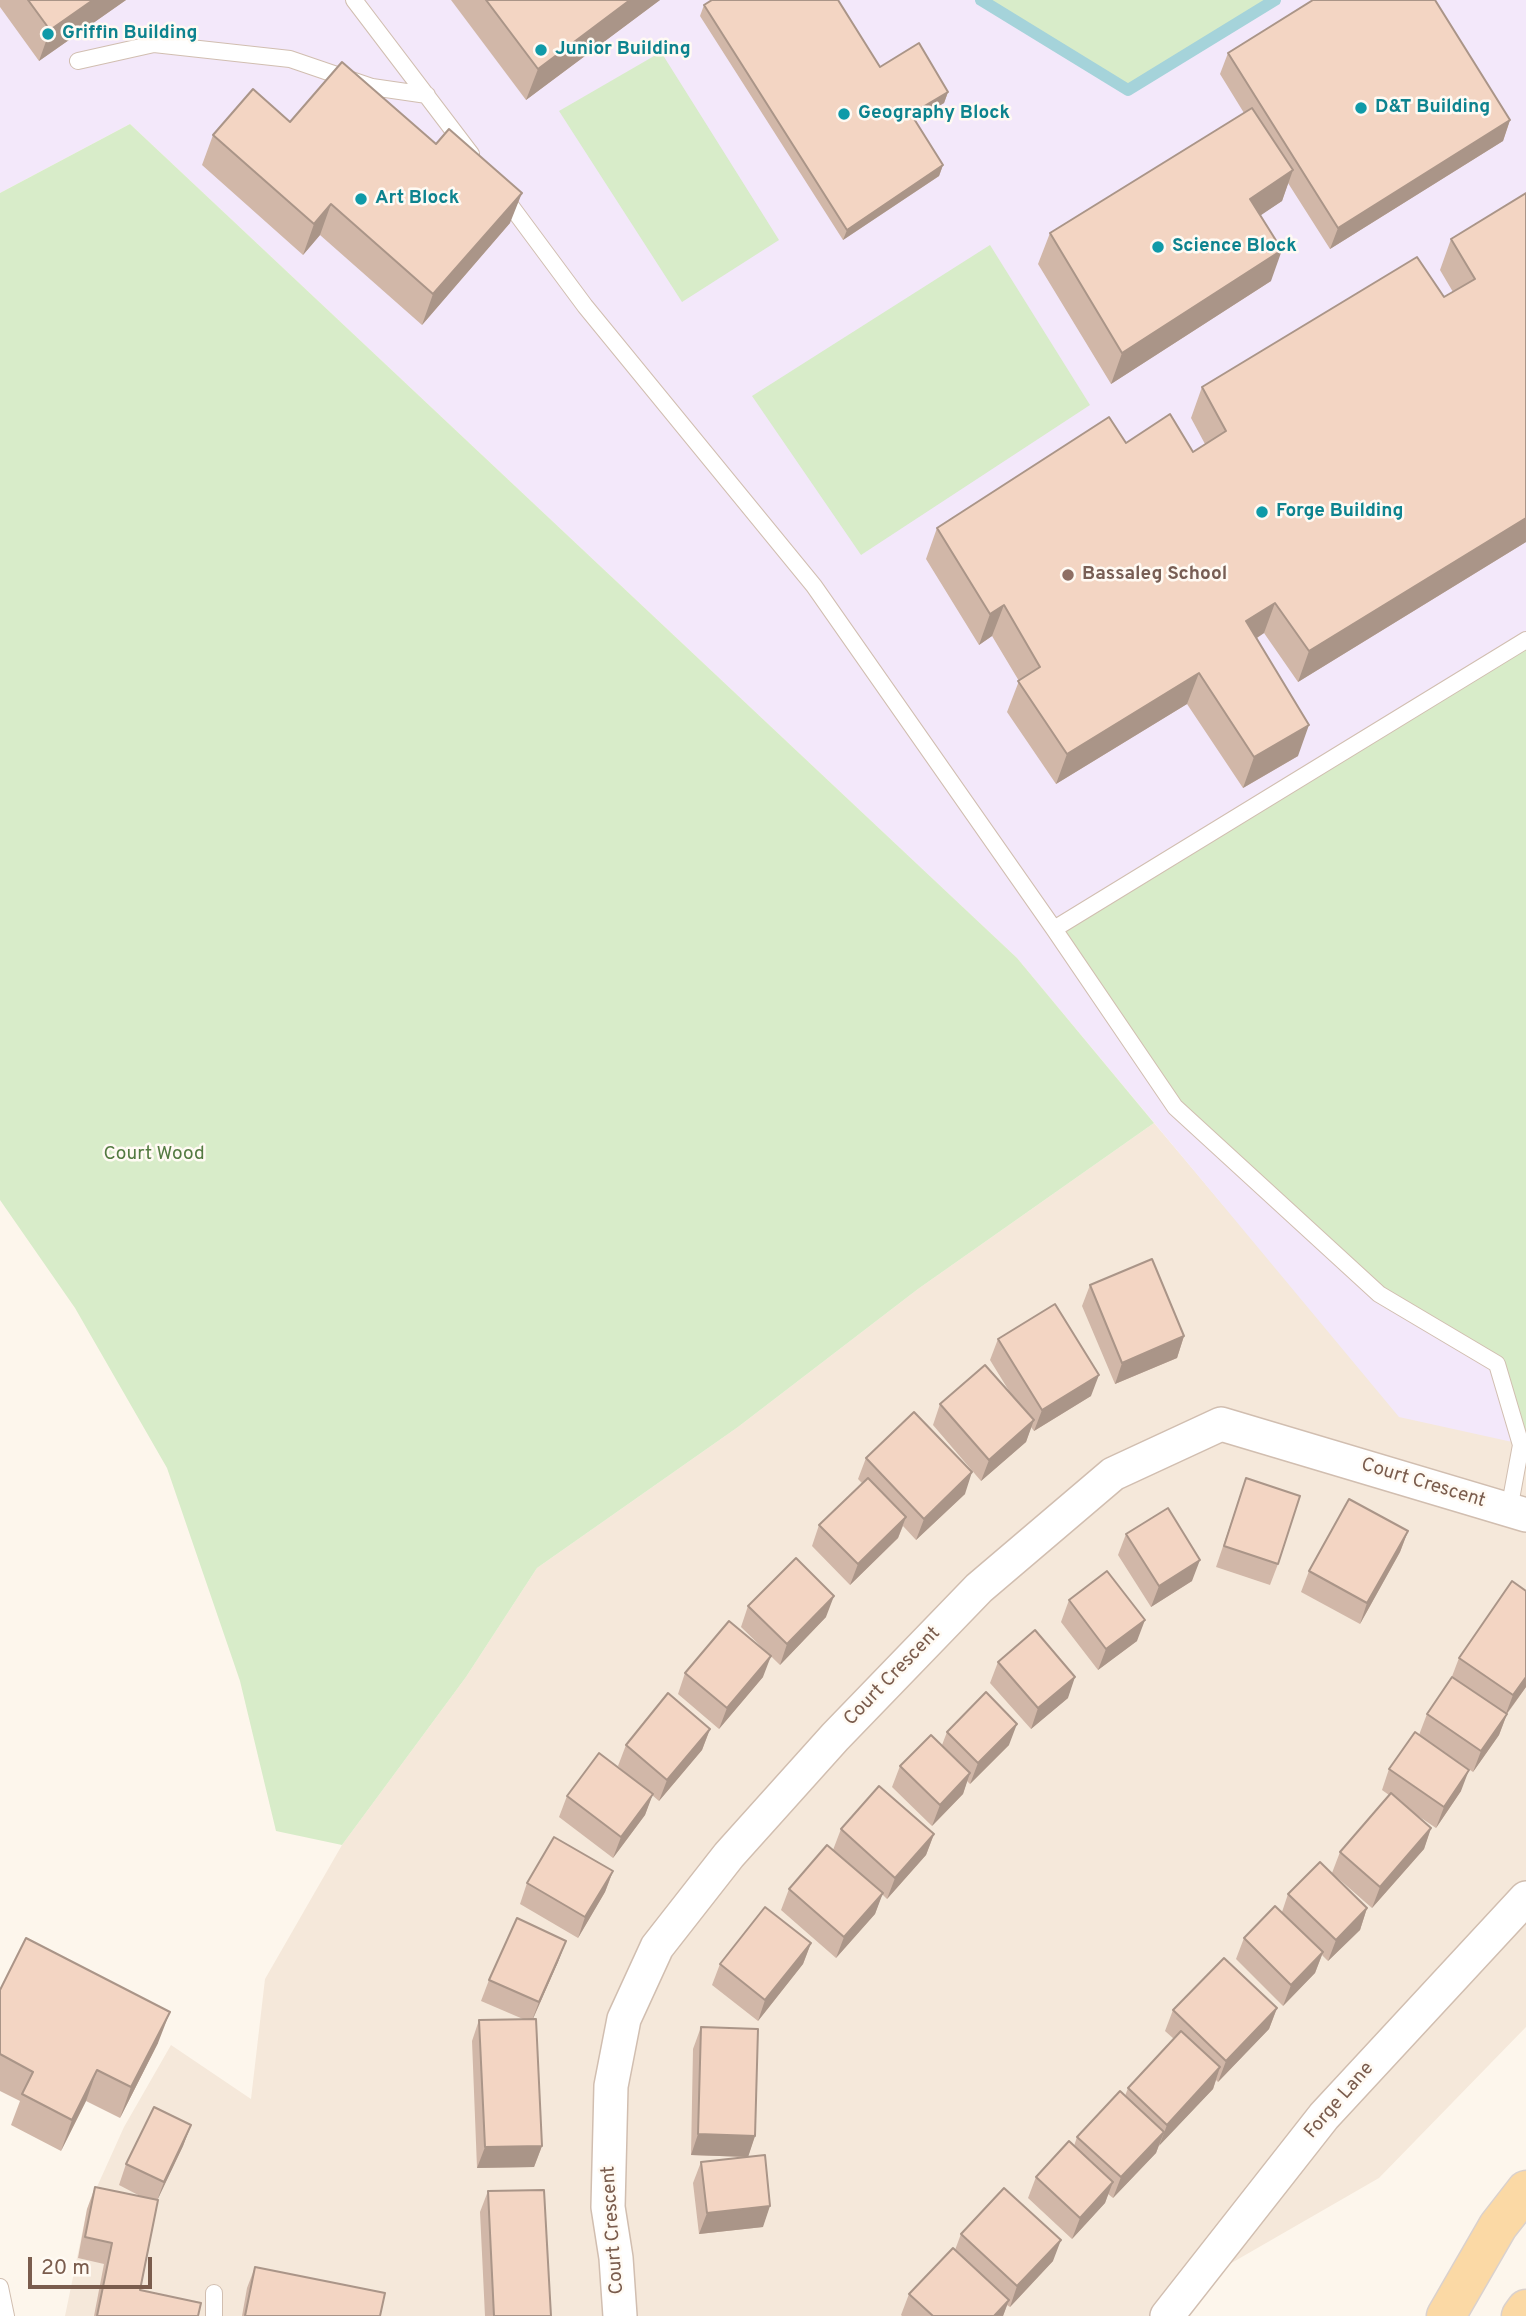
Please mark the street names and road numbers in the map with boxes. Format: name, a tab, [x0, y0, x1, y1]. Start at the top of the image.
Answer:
street label: Court Crescent	[1358, 1454, 1488, 1514]
street label: Court Crescent	[840, 1623, 946, 1731]
street label: Forge Lane	[1301, 2058, 1379, 2144]
street label: Court Crescent	[598, 2165, 630, 2295]

